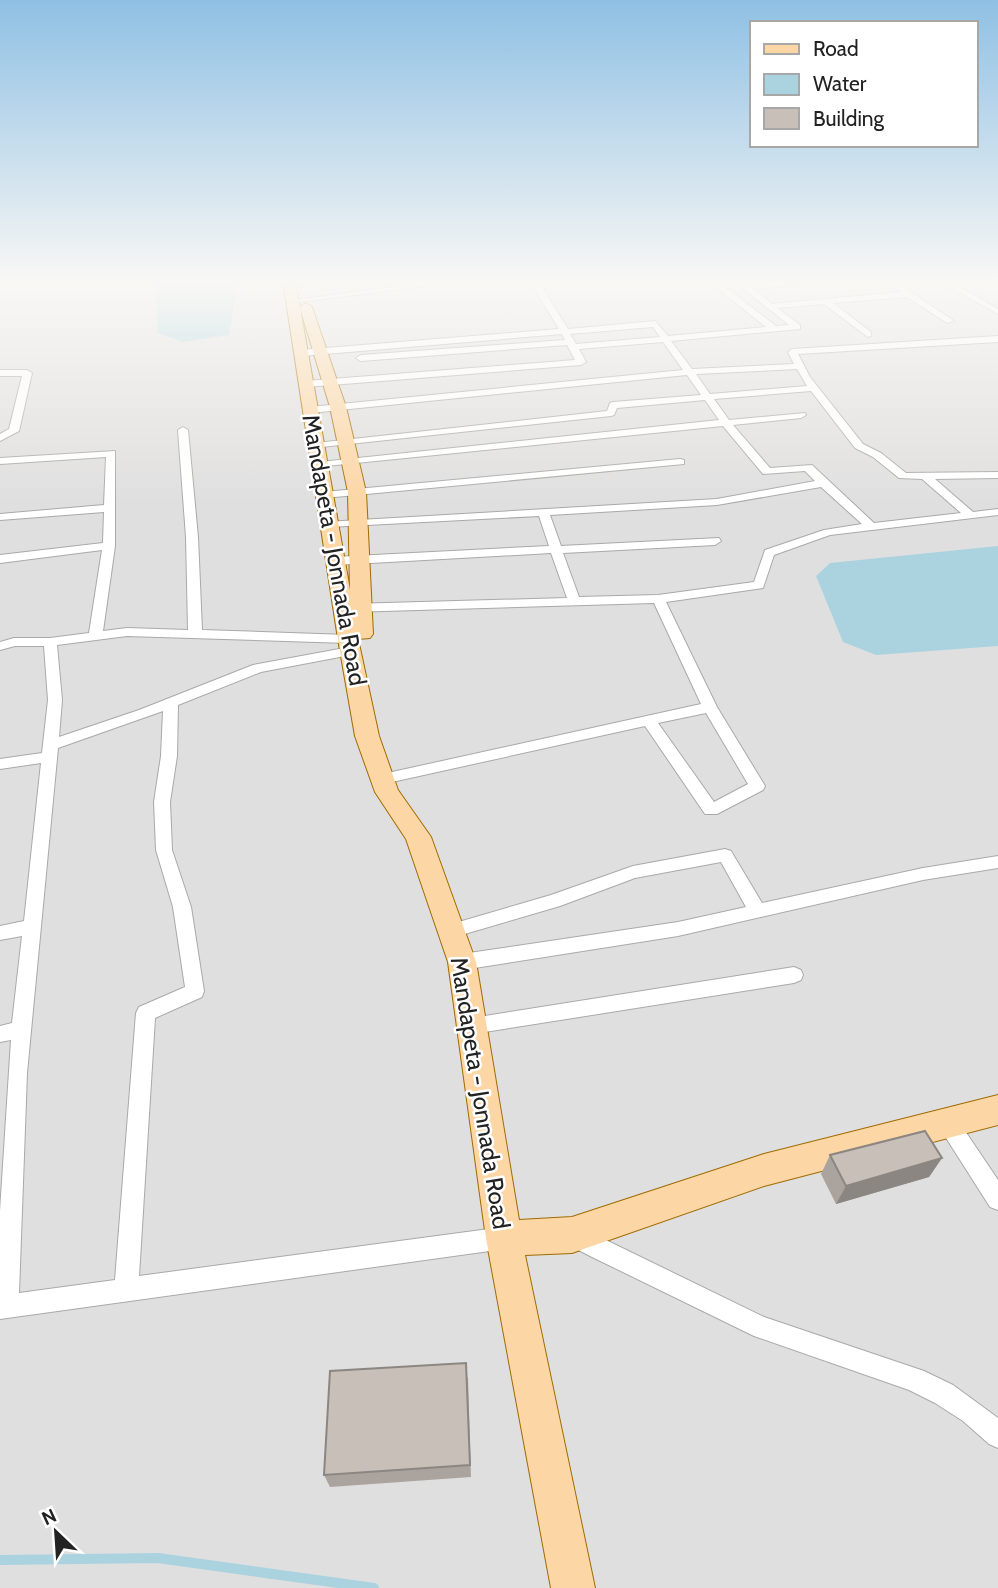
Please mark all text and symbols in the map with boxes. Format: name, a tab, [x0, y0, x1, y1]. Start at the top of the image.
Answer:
legend	[750, 21, 977, 147]
text: Road	[813, 36, 859, 61]
text: Water	[813, 71, 867, 96]
text: Building	[813, 106, 885, 131]
street label: Mandapeta - Jonnada Road	[296, 412, 373, 688]
street label: Mandapeta - Jonnada Road	[445, 955, 516, 1231]
north arrow	[21, 1497, 91, 1567]
text: N	[38, 1504, 60, 1530]

